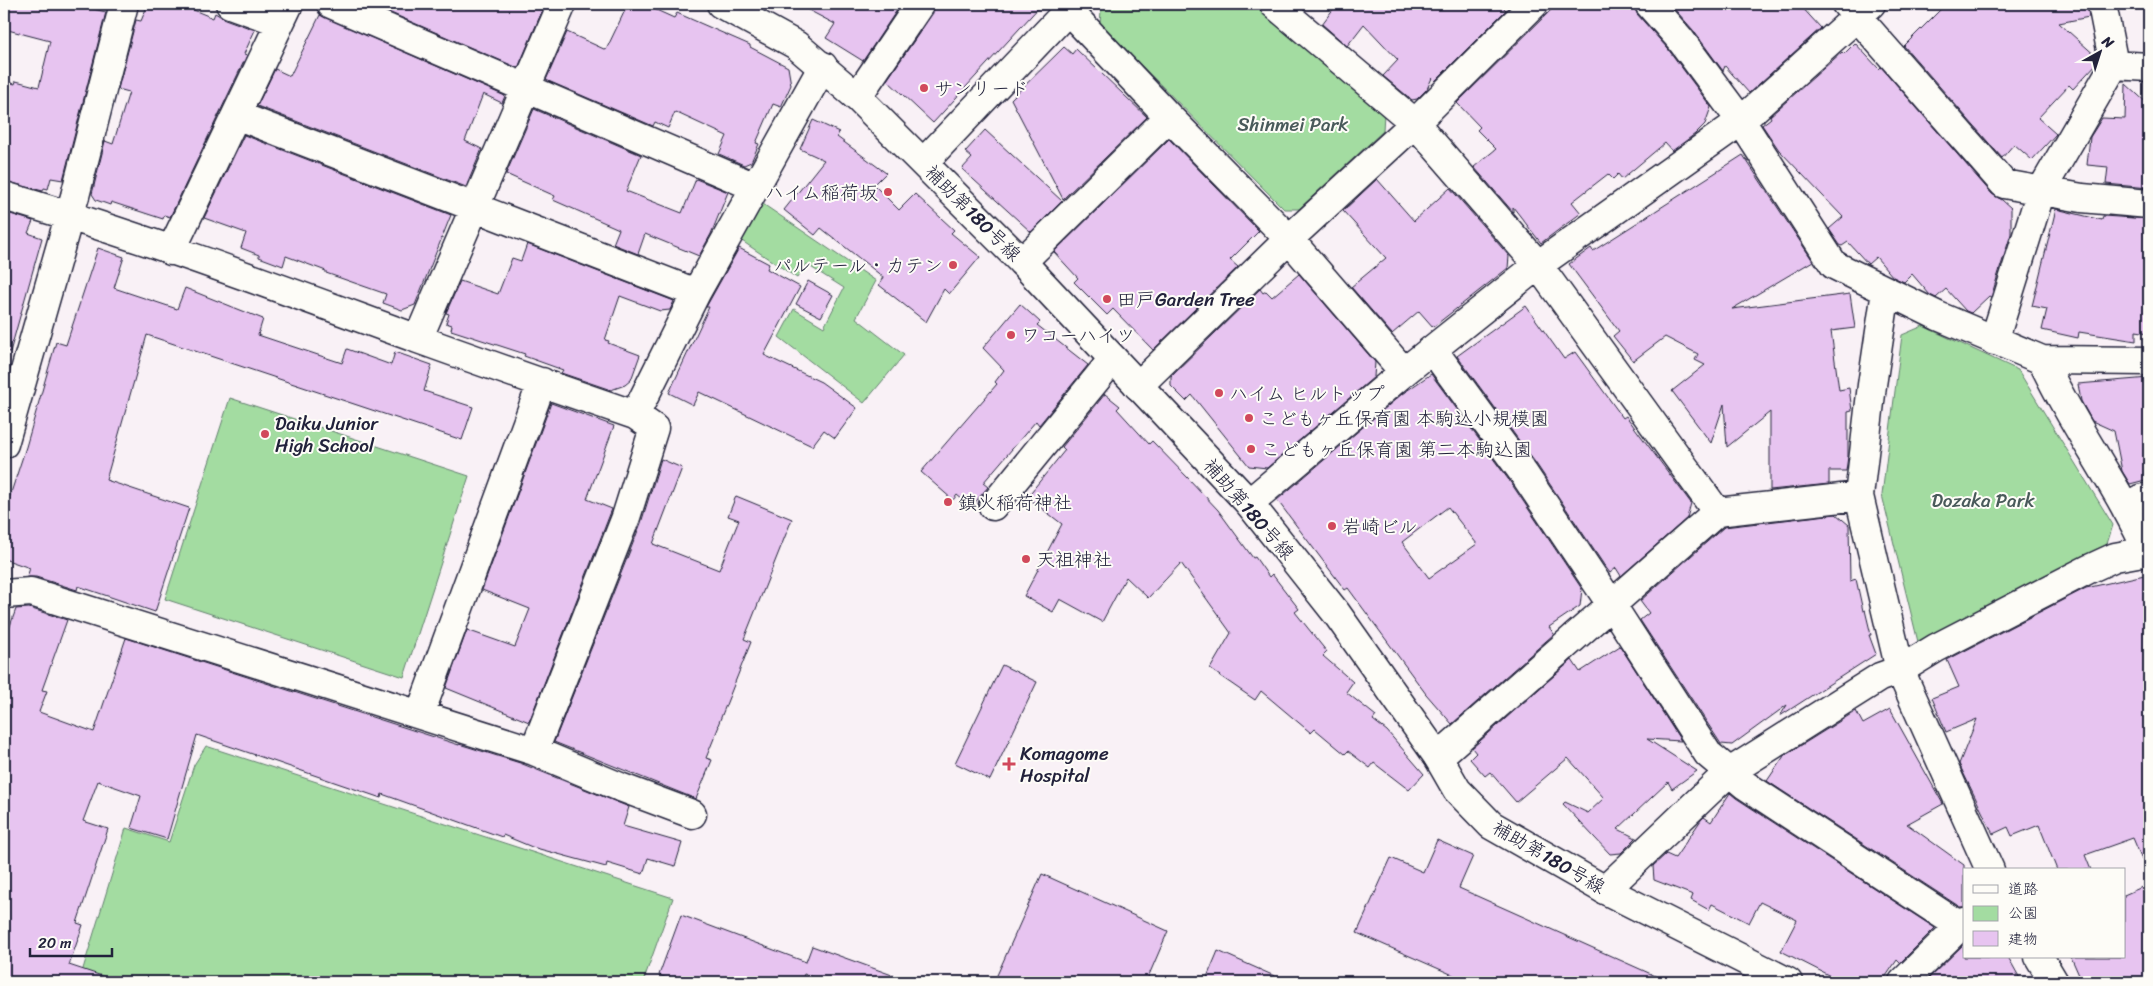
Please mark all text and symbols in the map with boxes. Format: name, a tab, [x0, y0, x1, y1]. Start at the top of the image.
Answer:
north arrow	[2076, 28, 2126, 78]
text: N	[2095, 29, 2120, 55]
place label: サンリード	[934, 72, 1029, 105]
marker: サンリード	[918, 82, 930, 94]
park label: Shinmei Park	[1238, 108, 1348, 141]
street label: 補助第180号線	[917, 157, 1029, 269]
place label: ハイム稲荷坂	[765, 176, 878, 209]
marker: ハイム稲荷坂	[882, 186, 894, 198]
place label: パルテール・カテン	[773, 249, 943, 282]
marker: パルテール・カテン	[947, 259, 959, 271]
place label: 田戸Garden Tree	[1117, 283, 1255, 316]
marker: 田戸Garden Tree	[1101, 293, 1113, 305]
place label: ワコーハイツ	[1021, 319, 1135, 352]
marker: ワコーハイツ	[1005, 329, 1017, 341]
place label: ハイム ヒルトップ	[1229, 377, 1385, 410]
marker: ハイム ヒルトップ	[1213, 387, 1225, 399]
place label: こどもヶ丘保育園 本駒込小規模園	[1259, 402, 1549, 435]
place label: Daiku Junior High School	[275, 407, 379, 462]
marker: こどもヶ丘保育園 本駒込小規模園	[1243, 412, 1255, 424]
marker: Daiku Junior High School	[259, 428, 271, 440]
place label: こどもヶ丘保育園 第二本駒込園	[1261, 433, 1532, 466]
marker: こどもヶ丘保育園 第二本駒込園	[1245, 443, 1257, 455]
street label: 補助第180号線	[1195, 450, 1303, 568]
park label: Dozaka Park	[1931, 484, 2035, 517]
place label: 鎮火稲荷神社	[958, 486, 1072, 519]
marker: 鎮火稲荷神社	[942, 496, 954, 508]
place label: 岩崎ビル	[1342, 510, 1418, 543]
marker: 岩崎ビル	[1326, 520, 1338, 532]
place label: 天祖神社	[1036, 543, 1112, 576]
marker: 天祖神社	[1020, 553, 1032, 565]
place label: Komagome Hospital	[1020, 737, 1109, 792]
marker: Komagome Hospital	[1002, 757, 1016, 771]
street label: 補助第180号線	[1486, 811, 1612, 903]
legend	[1963, 868, 2126, 958]
text: 道路	[2008, 876, 2038, 902]
text: 公園	[2008, 900, 2038, 926]
scale bar	[30, 926, 112, 958]
text: 建物	[2008, 926, 2038, 952]
text: 20 m	[38, 930, 72, 956]

